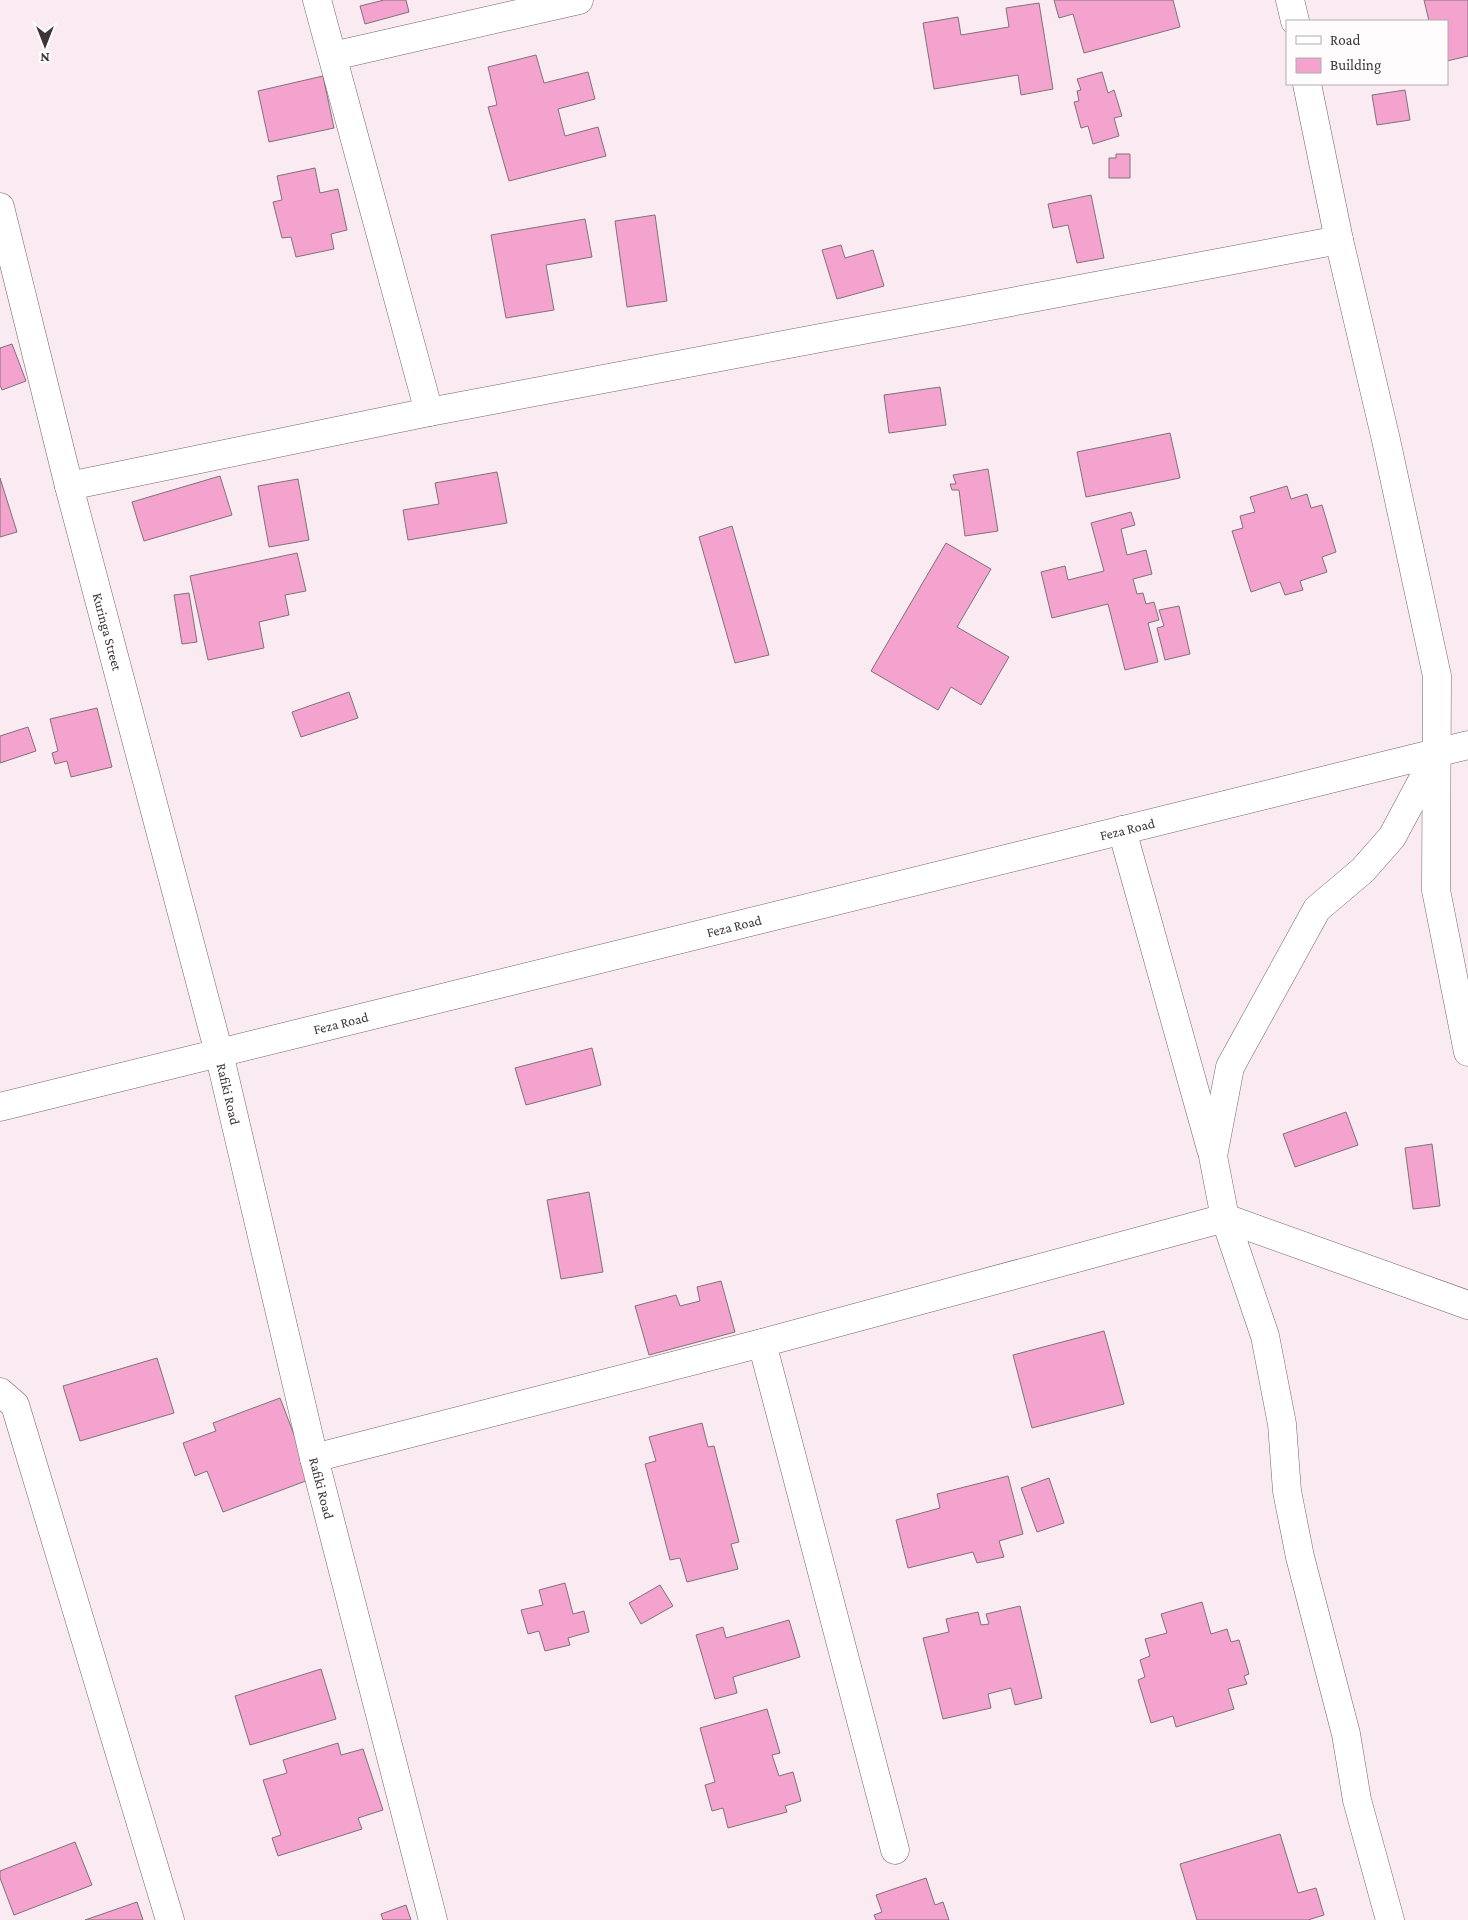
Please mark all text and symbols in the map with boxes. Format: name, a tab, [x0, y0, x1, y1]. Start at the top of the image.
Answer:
north arrow	[20, 20, 70, 70]
legend	[1286, 20, 1448, 85]
text: Road	[1330, 32, 1361, 48]
text: N	[40, 50, 50, 66]
text: Building	[1330, 57, 1381, 74]
street label: Kuringa Street	[90, 591, 126, 673]
street label: Feza Road	[1098, 814, 1157, 844]
street label: Feza Road	[705, 911, 764, 940]
street label: Feza Road	[312, 1008, 371, 1037]
street label: Rafiki Road	[214, 1061, 244, 1127]
street label: Rafiki Road	[306, 1456, 338, 1521]

